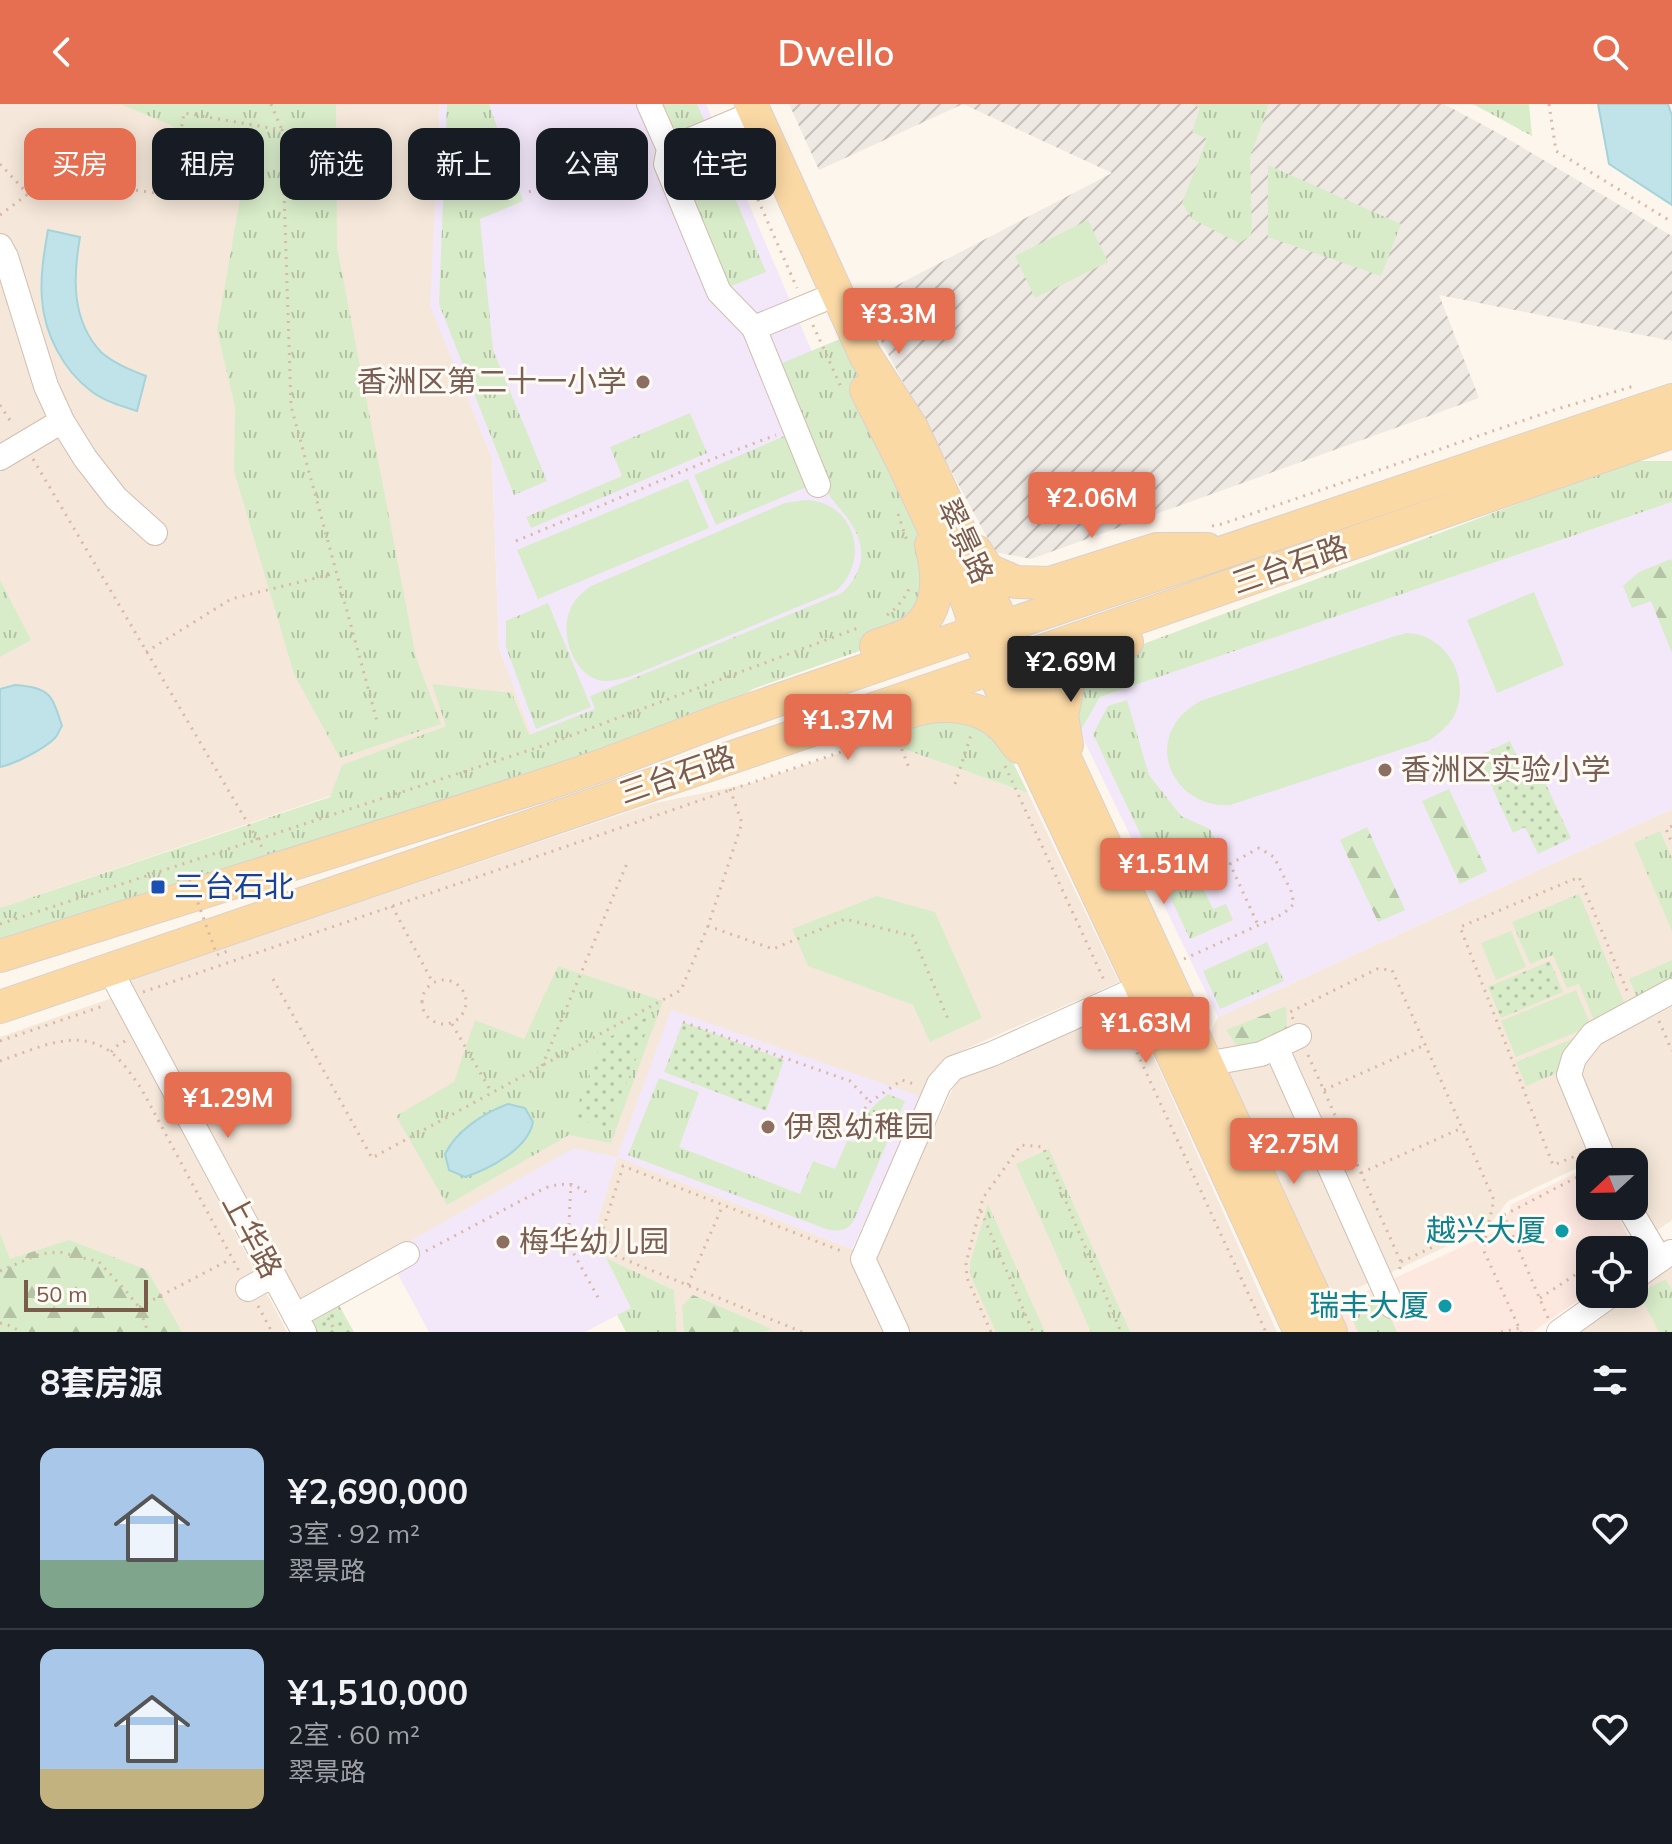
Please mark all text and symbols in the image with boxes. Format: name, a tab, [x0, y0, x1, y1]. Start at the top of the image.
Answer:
icon: back	[40, 30, 84, 74]
text: Dwello	[778, 30, 894, 75]
icon: search	[1588, 30, 1632, 74]
chip: 买房	[24, 128, 136, 200]
chip: 租房	[152, 128, 264, 200]
chip: 筛选	[280, 128, 392, 200]
chip: 新上	[408, 128, 520, 200]
chip: 公寓	[536, 128, 648, 200]
chip: 住宅	[664, 128, 776, 200]
pin: ¥3.3M	[843, 288, 955, 356]
text: ¥3.3M	[861, 297, 937, 330]
place label: 香洲区第二十一小学	[357, 362, 627, 400]
marker: 香洲区第二十一小学	[634, 373, 652, 391]
pin: ¥2.06M	[1027, 472, 1157, 540]
text: ¥2.06M	[1046, 481, 1138, 514]
street label: 翠景路	[930, 492, 1002, 589]
street label: 三台石路	[1227, 527, 1353, 602]
pin: ¥2.69M	[1006, 636, 1136, 704]
text: ¥2.69M	[1025, 645, 1117, 678]
pin: ¥1.37M	[783, 694, 913, 762]
text: ¥1.37M	[802, 703, 894, 736]
street label: 三台石路	[614, 737, 740, 812]
place label: 香洲区实验小学	[1401, 750, 1611, 788]
marker: 香洲区实验小学	[1376, 761, 1394, 779]
pin: ¥1.51M	[1099, 838, 1229, 906]
text: ¥1.51M	[1118, 847, 1210, 880]
place label: 三台石北	[174, 867, 294, 905]
marker: 三台石北	[149, 878, 167, 896]
pin: ¥1.63M	[1081, 997, 1211, 1065]
text: ¥1.63M	[1100, 1006, 1192, 1039]
pin: ¥1.29M	[163, 1072, 293, 1140]
text: ¥1.29M	[182, 1081, 274, 1114]
place label: 伊恩幼稚园	[784, 1107, 934, 1145]
marker: 伊恩幼稚园	[759, 1118, 777, 1136]
pin: ¥2.75M	[1229, 1118, 1359, 1186]
text: ¥2.75M	[1248, 1127, 1340, 1160]
north arrow	[1576, 1148, 1648, 1220]
map controls	[1576, 1148, 1648, 1308]
street label: 上华路	[215, 1187, 291, 1284]
place label: 越兴大厦	[1426, 1211, 1546, 1249]
place label: 梅华幼儿园	[519, 1222, 669, 1260]
marker: 越兴大厦	[1553, 1222, 1571, 1240]
marker: 梅华幼儿园	[494, 1233, 512, 1251]
button: locate	[1576, 1236, 1648, 1308]
scale bar	[24, 1276, 148, 1312]
text: 50 m	[36, 1280, 87, 1308]
place label: 瑞丰大厦	[1309, 1286, 1429, 1324]
marker: 瑞丰大厦	[1436, 1297, 1454, 1315]
icon: filters	[1588, 1358, 1632, 1402]
text: 8套房源	[40, 1361, 162, 1404]
text: ¥2,690,000	[288, 1470, 468, 1513]
icon: home	[104, 1480, 200, 1576]
icon: heart	[1588, 1506, 1632, 1550]
text: 3室 · 92 m²	[288, 1517, 420, 1550]
text: 翠景路	[288, 1554, 366, 1587]
text: ¥1,510,000	[288, 1671, 468, 1714]
icon: home	[104, 1681, 200, 1777]
icon: heart	[1588, 1707, 1632, 1751]
text: 2室 · 60 m²	[288, 1718, 420, 1751]
text: 翠景路	[288, 1755, 366, 1788]

